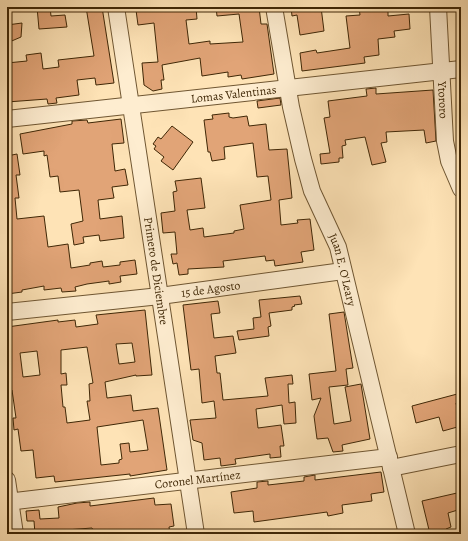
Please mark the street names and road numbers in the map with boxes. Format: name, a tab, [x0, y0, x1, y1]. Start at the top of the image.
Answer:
street label: Ytororo	[434, 80, 452, 119]
street label: Lomas Valentinas	[190, 81, 277, 107]
street label: Primero de Diciembre	[140, 216, 172, 326]
street label: Juan E. O'Leary	[325, 231, 360, 308]
street label: 15 de Agosto	[180, 277, 241, 301]
street label: Coronel Martínez	[154, 467, 241, 493]

